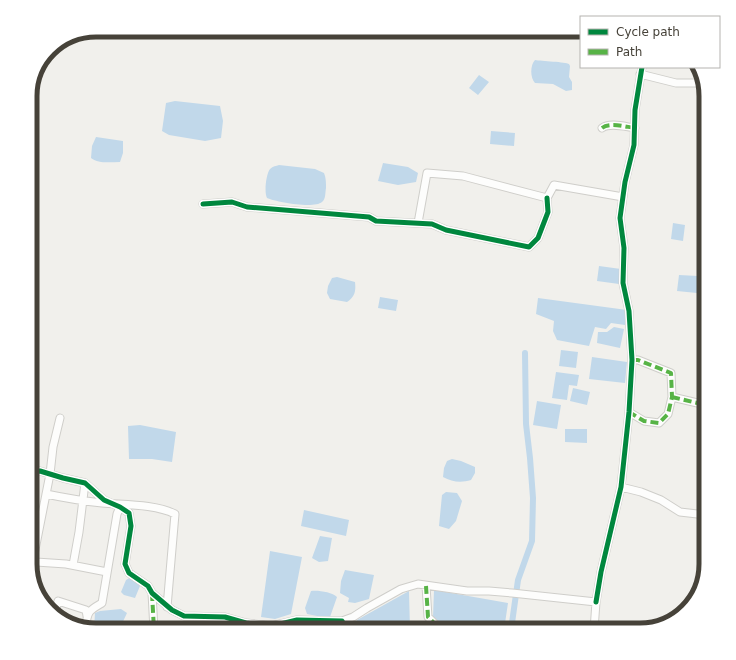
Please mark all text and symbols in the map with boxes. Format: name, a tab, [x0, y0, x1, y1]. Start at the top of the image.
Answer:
legend	[580, 16, 720, 68]
text: Cycle path	[616, 25, 680, 39]
text: Path	[616, 45, 642, 59]

